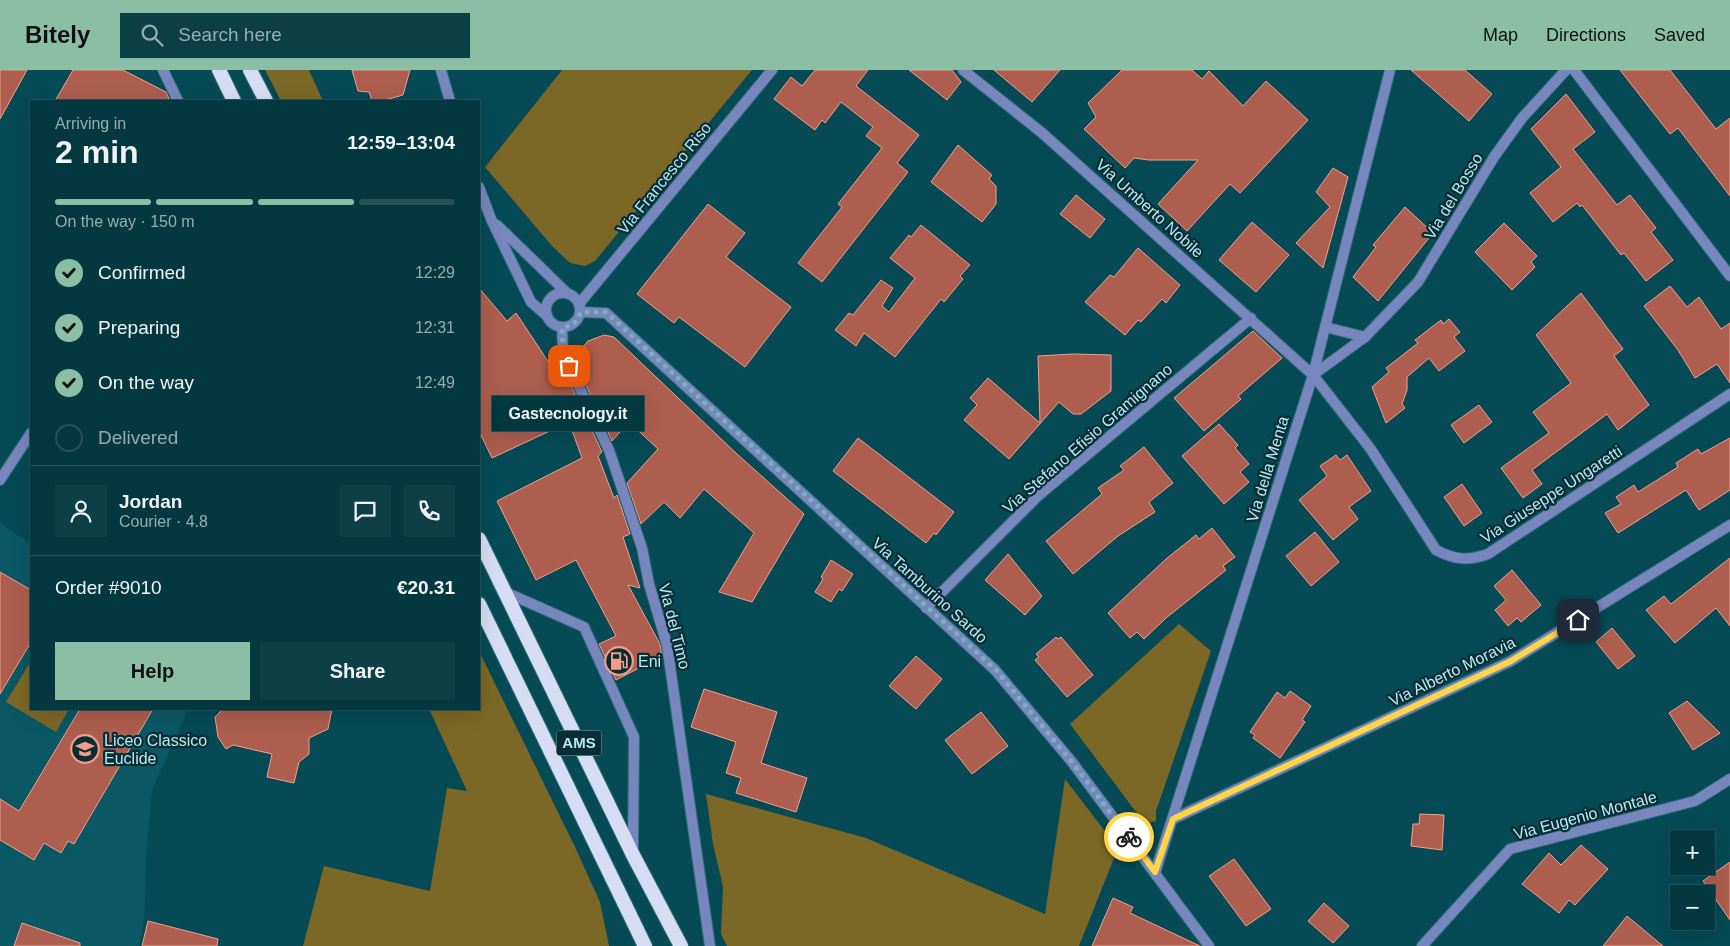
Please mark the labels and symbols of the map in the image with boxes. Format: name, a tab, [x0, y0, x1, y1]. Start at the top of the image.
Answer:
street label: Via Francesco Riso	[614, 119, 715, 237]
street label: Via del Bosso	[1421, 150, 1486, 242]
street label: Via Umberto Nobile	[1093, 156, 1207, 261]
pin	[548, 345, 590, 387]
street label: Via Stefano Efisio Gramignano	[999, 360, 1175, 516]
callout: Gastecnology.it	[493, 396, 645, 431]
street label: Via della Menta	[1243, 414, 1292, 524]
street label: Via Giuseppe Ungaretti	[1477, 442, 1625, 547]
street label: Via Tamburino Sardo	[869, 534, 991, 647]
street label: Via del Timo	[656, 581, 693, 671]
pin	[1557, 599, 1599, 641]
street label: Via Alberto Moravia	[1386, 633, 1518, 709]
fuel station icon: Eni	[604, 646, 634, 676]
place label: Eni	[638, 653, 661, 670]
road number: AMS	[556, 730, 602, 756]
place label: Liceo Classico Euclide	[104, 732, 207, 767]
school or university icon: Liceo Classico Euclide	[70, 734, 100, 764]
street label: Via Eugenio Montale	[1512, 788, 1659, 843]
courier	[1104, 812, 1154, 862]

